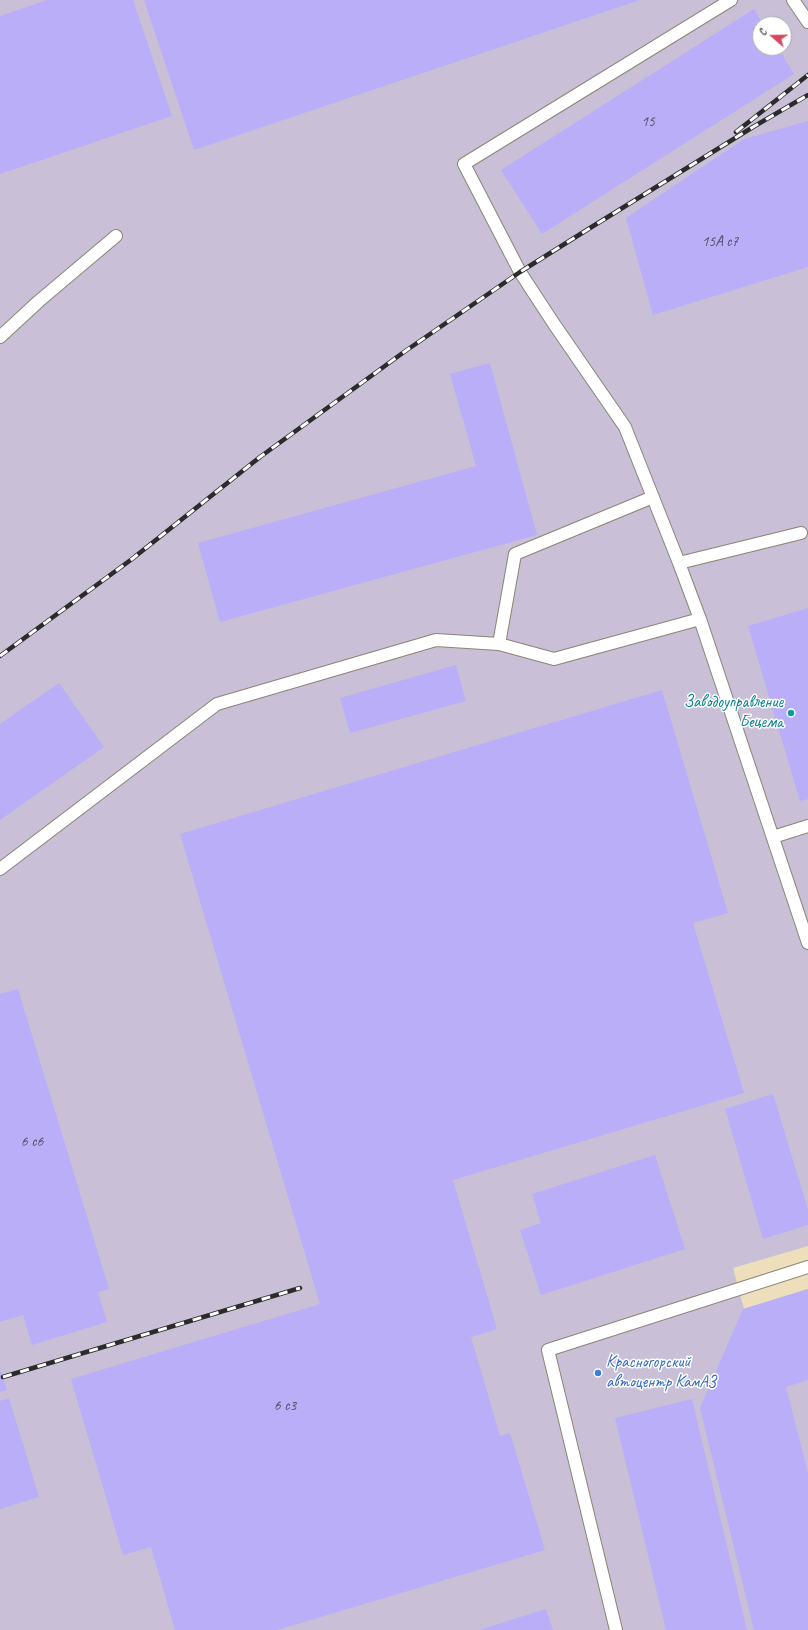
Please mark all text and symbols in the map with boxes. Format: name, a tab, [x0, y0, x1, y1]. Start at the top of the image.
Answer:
north arrow	[752, 16, 792, 56]
text: С	[754, 27, 769, 37]
house number: 15	[641, 113, 655, 131]
house number: 15А с7	[702, 233, 738, 251]
place label: Заводоуправление Бецема	[684, 693, 783, 733]
marker: Заводоуправление Бецема	[786, 708, 796, 718]
house number: 6 c6	[21, 1133, 43, 1151]
place label: Красногорский автоцентр КамАЗ	[606, 1353, 716, 1393]
marker: Красногорский автоцентр КамАЗ	[593, 1368, 603, 1378]
house number: 6 c3	[274, 1397, 296, 1415]

